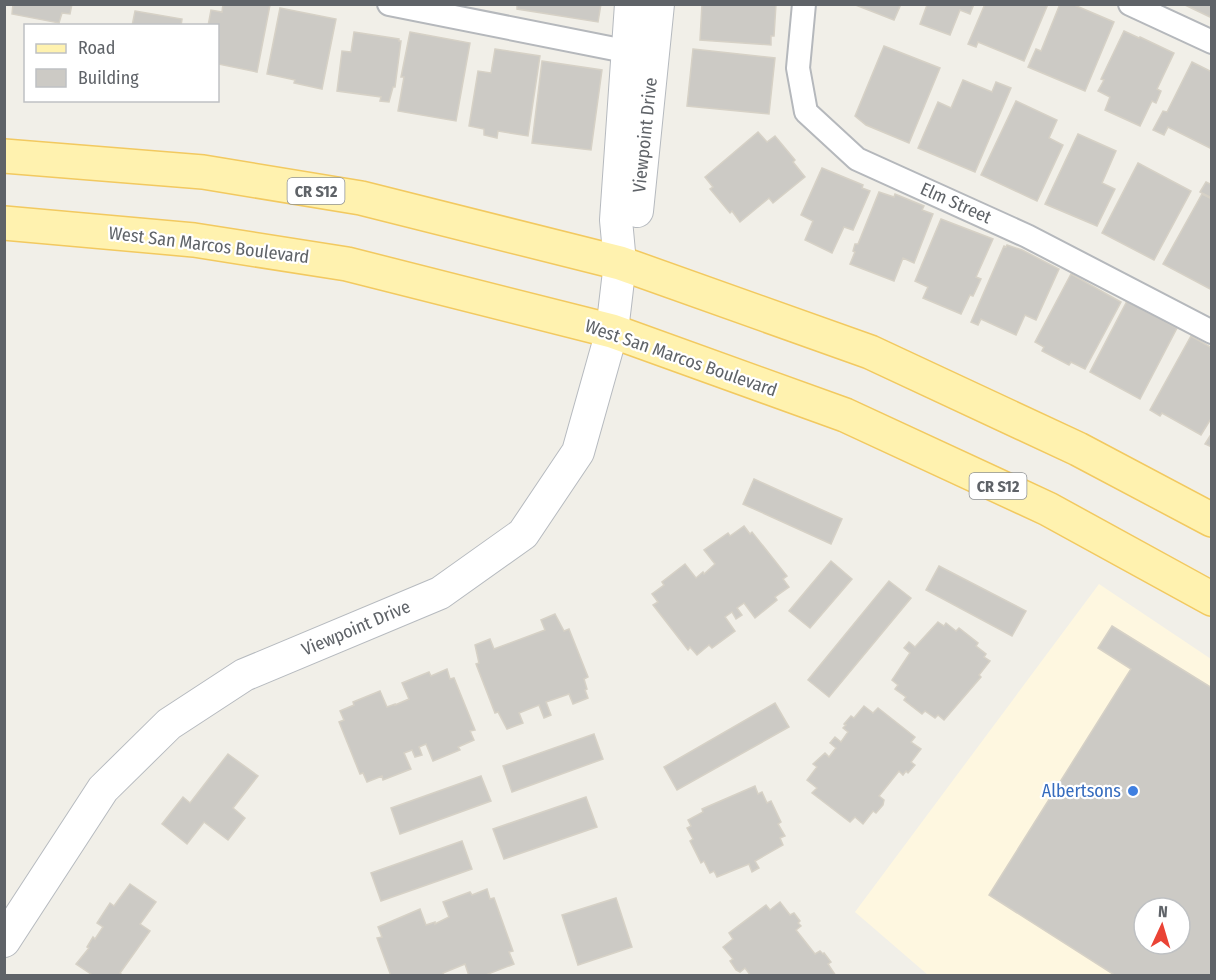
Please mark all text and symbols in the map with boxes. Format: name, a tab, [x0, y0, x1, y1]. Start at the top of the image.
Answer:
legend	[24, 24, 219, 102]
text: Road	[78, 37, 115, 59]
text: Building	[78, 67, 139, 89]
street label: Viewpoint Drive	[628, 76, 662, 194]
road number: CR S12	[288, 178, 344, 204]
street label: Elm Street	[917, 178, 995, 228]
street label: West San Marcos Boulevard	[107, 222, 311, 268]
street label: West San Marcos Boulevard	[582, 315, 780, 401]
road number: CR S12	[970, 473, 1026, 499]
street label: Viewpoint Drive	[298, 595, 414, 661]
place label: Albertsons	[1042, 780, 1121, 802]
marker: Albertsons	[1126, 784, 1140, 798]
north arrow	[1132, 896, 1192, 956]
text: N	[1158, 902, 1168, 921]

